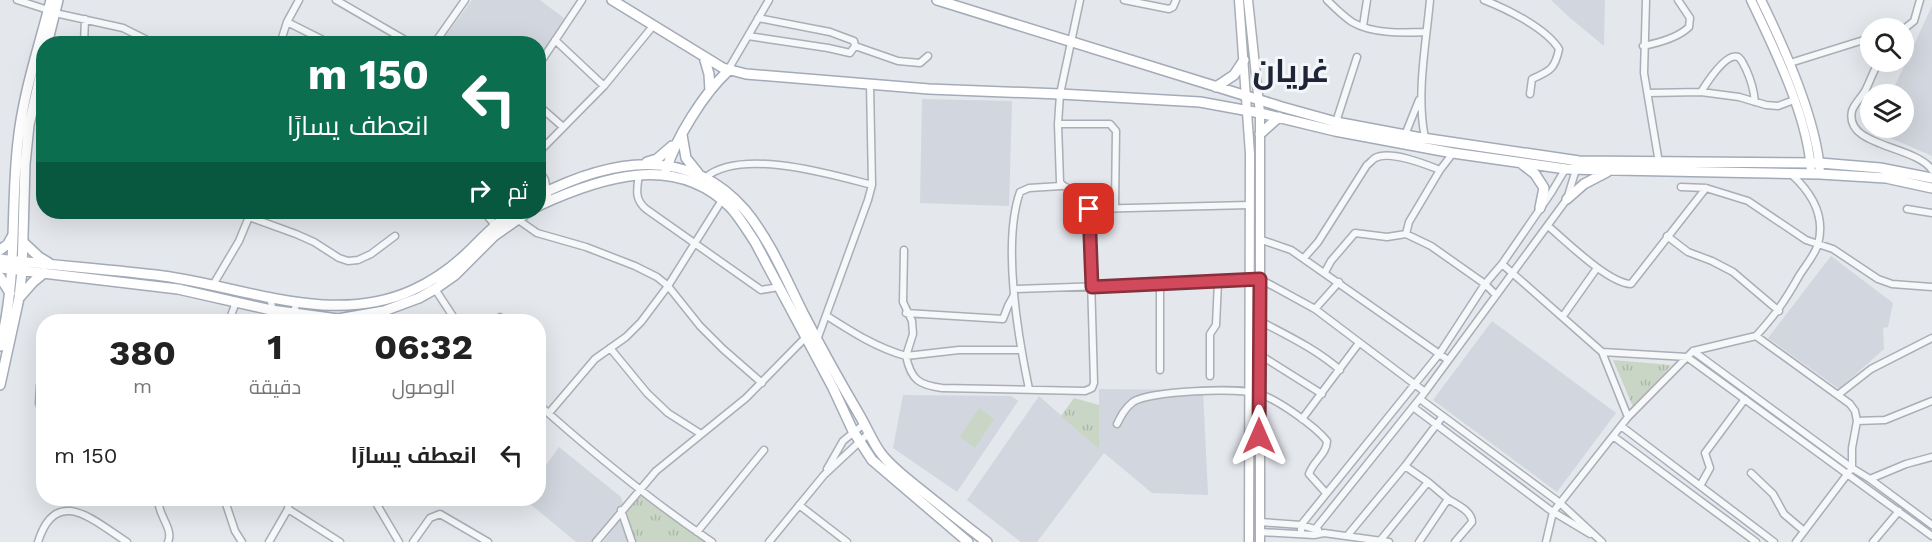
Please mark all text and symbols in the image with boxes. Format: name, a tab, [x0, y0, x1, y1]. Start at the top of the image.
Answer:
map controls	[1860, 18, 1914, 138]
button: search	[1860, 18, 1914, 72]
text: 150 m	[308, 50, 429, 99]
district label: غريان	[1253, 52, 1329, 90]
icon: left	[450, 60, 528, 138]
button: layers	[1860, 84, 1914, 138]
text: انعطف يسارًا	[287, 110, 429, 142]
icon: right	[463, 174, 496, 207]
text: ثم	[508, 179, 528, 204]
pin	[1063, 183, 1114, 234]
icon: arrive	[1072, 192, 1105, 225]
text: 1	[267, 326, 283, 368]
text: 06:32	[374, 326, 473, 368]
text: 380	[109, 332, 176, 374]
text: m	[133, 374, 152, 398]
text: دقيقة	[249, 375, 301, 399]
text: الوصول	[392, 375, 455, 399]
position arrow	[1227, 404, 1291, 468]
icon: left	[495, 439, 528, 472]
text: 150 m	[54, 443, 118, 468]
text: انعطف يسارًا	[351, 443, 477, 468]

